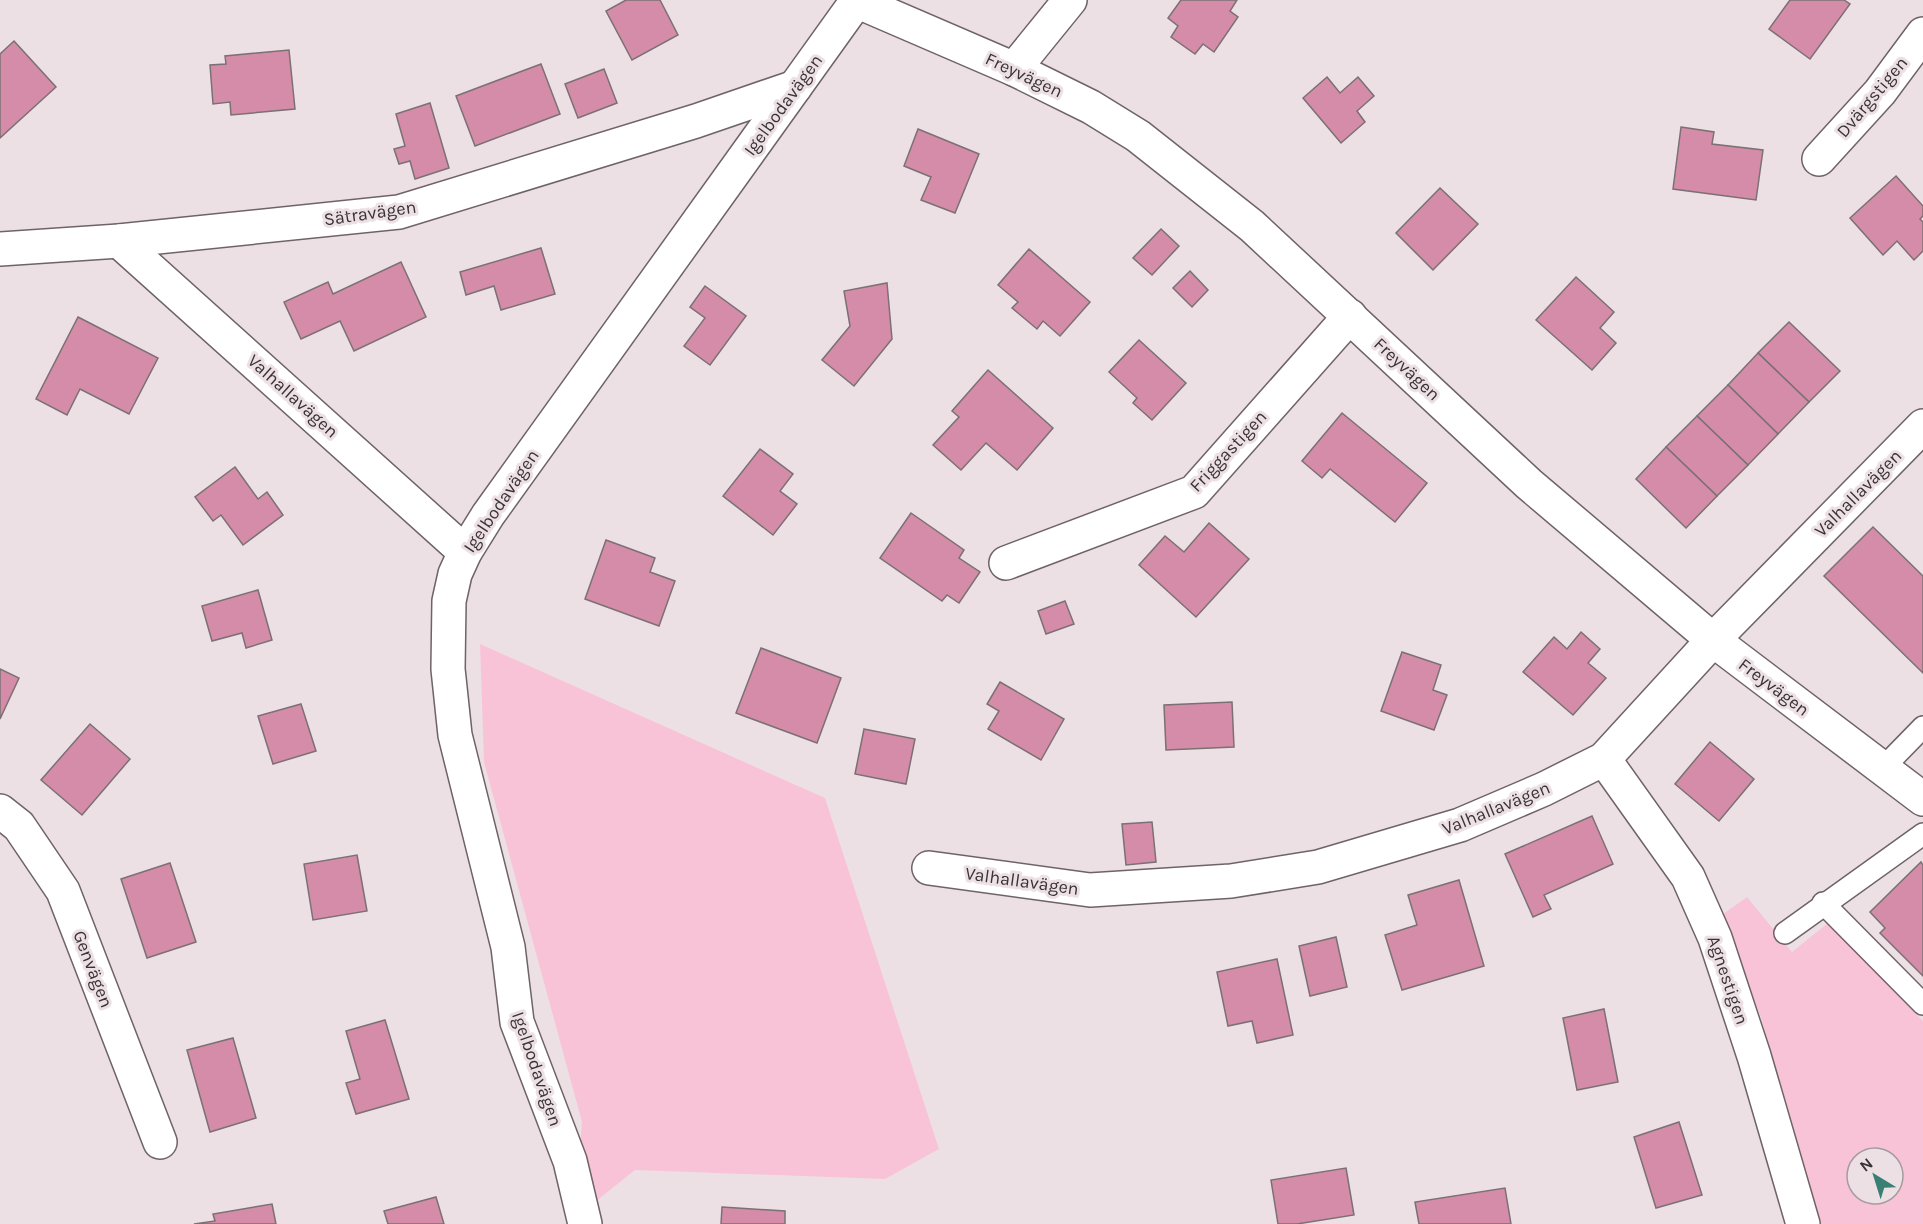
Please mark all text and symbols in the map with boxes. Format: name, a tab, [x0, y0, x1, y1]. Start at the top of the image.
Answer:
street label: Freyvägen	[982, 48, 1066, 102]
street label: Igelbodavägen	[739, 50, 827, 160]
street label: Dvärgstigen	[1832, 52, 1912, 142]
street label: Sätravägen	[322, 196, 418, 230]
street label: Freyvägen	[1369, 333, 1445, 405]
street label: Valhallavägen	[243, 350, 343, 442]
street label: Friggastigen	[1185, 406, 1271, 496]
street label: Igelbodavägen	[458, 445, 544, 557]
street label: Valhallavägen	[1810, 445, 1906, 541]
street label: Freyvägen	[1734, 653, 1814, 721]
street label: Valhallavägen	[1439, 776, 1553, 840]
street label: Valhallavägen	[964, 862, 1080, 900]
street label: Genvägen	[68, 927, 118, 1011]
street label: Agnestigen	[1703, 933, 1753, 1027]
street label: Igelbodavägen	[507, 1009, 567, 1129]
north arrow	[1845, 1146, 1905, 1206]
text: N	[1856, 1154, 1876, 1176]

